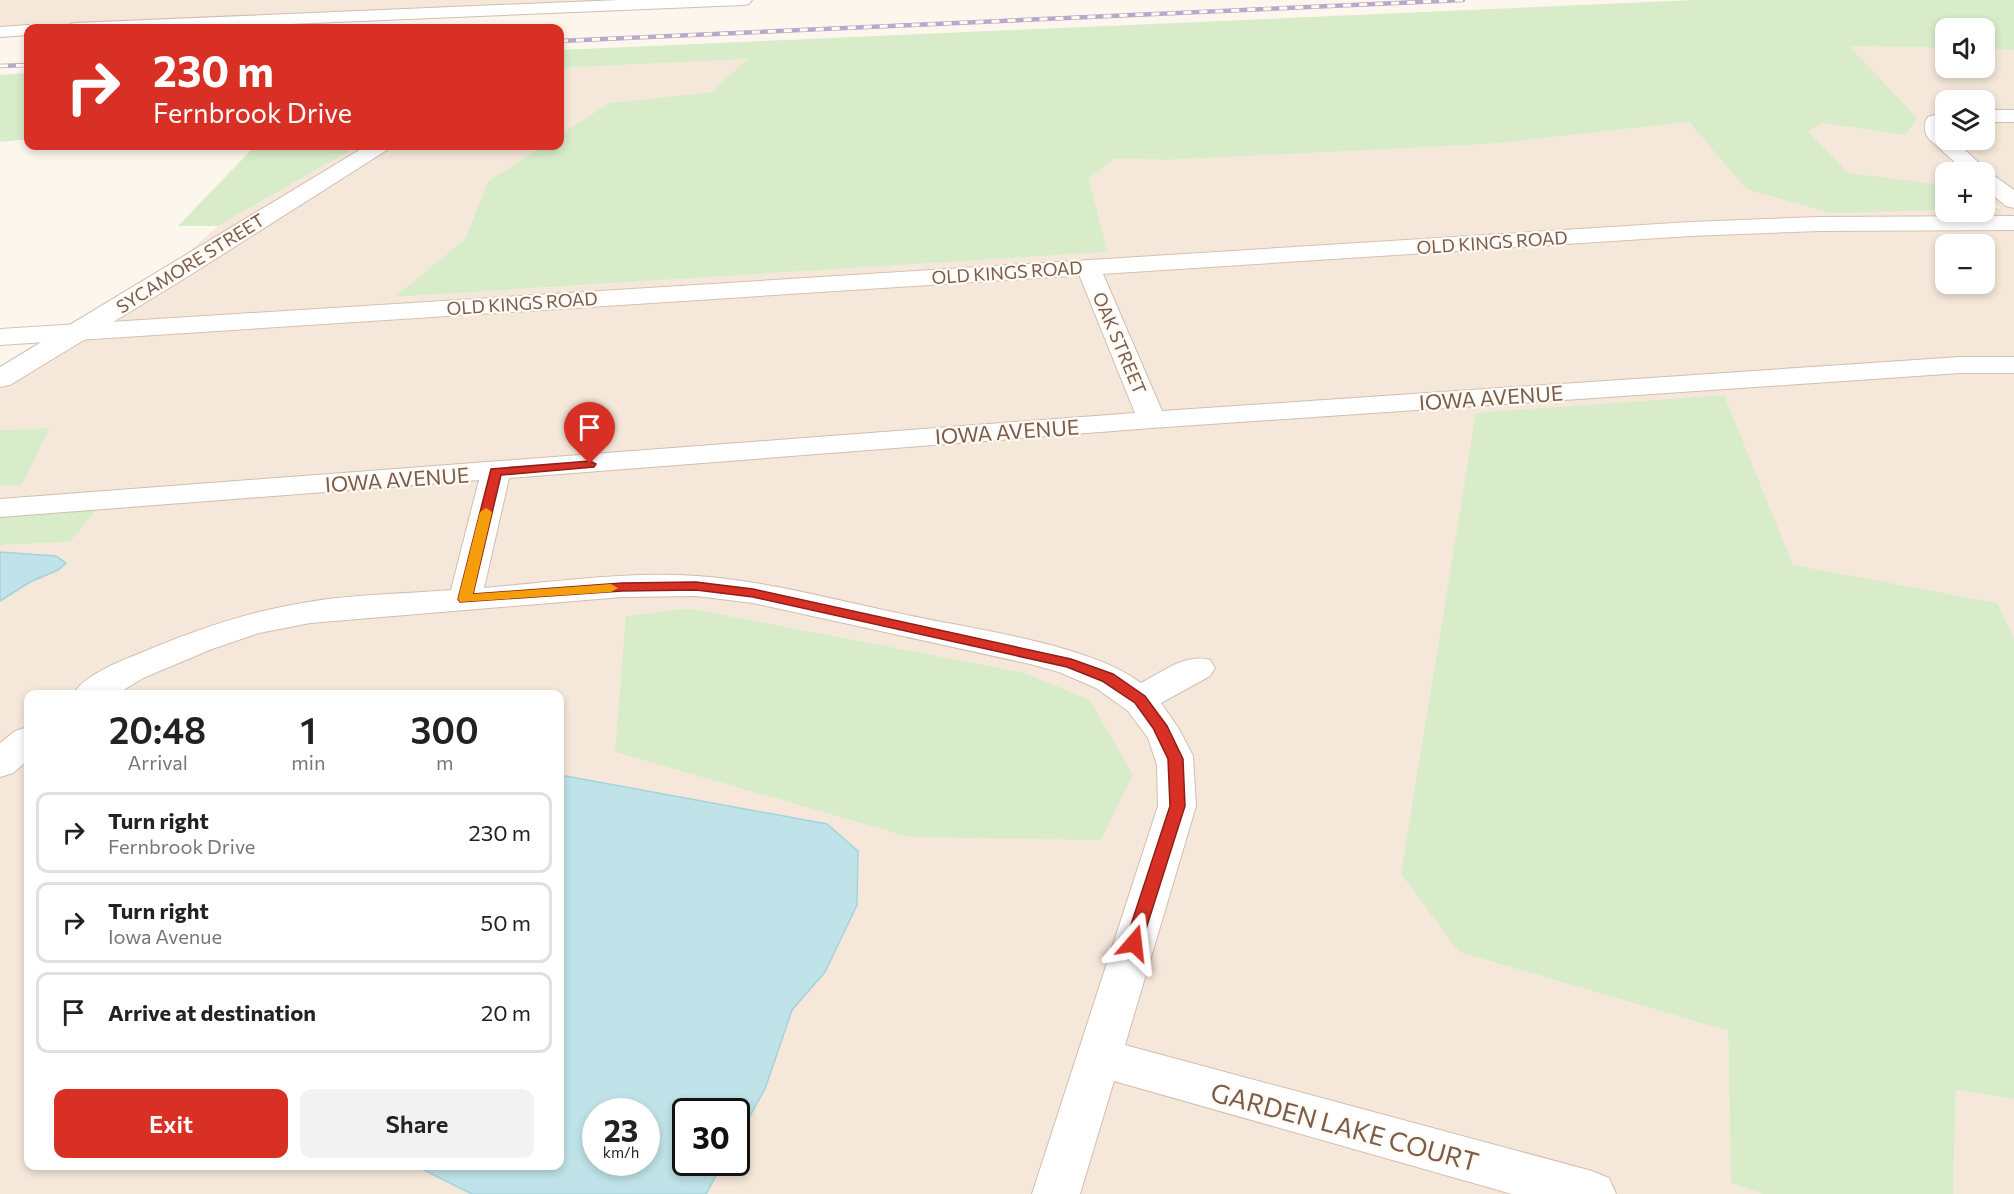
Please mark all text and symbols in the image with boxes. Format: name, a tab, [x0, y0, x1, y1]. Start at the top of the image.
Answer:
map controls	[1935, 18, 1995, 294]
button: sound	[1935, 18, 1995, 78]
text: 230 m	[153, 44, 274, 96]
icon: right	[54, 48, 132, 126]
button: layers	[1935, 90, 1995, 150]
text: Fernbrook Drive	[153, 96, 352, 129]
button: +	[1935, 162, 1995, 222]
street label: SYCAMORE STREET	[112, 208, 268, 318]
street label: OLD KINGS ROAD	[1416, 226, 1568, 258]
button: −	[1935, 234, 1995, 294]
street label: OLD KINGS ROAD	[931, 256, 1083, 288]
street label: OLD KINGS ROAD	[446, 287, 598, 319]
street label: OAK STREET	[1089, 289, 1151, 397]
street label: IOWA AVENUE	[1418, 379, 1564, 415]
pin	[564, 402, 615, 464]
icon: arrive	[573, 411, 606, 444]
street label: IOWA AVENUE	[934, 413, 1080, 449]
street label: IOWA AVENUE	[324, 461, 470, 497]
text: 20:48	[109, 707, 206, 751]
text: 1	[300, 707, 316, 751]
text: 300	[410, 707, 479, 751]
text: Arrival	[127, 750, 188, 774]
text: min	[291, 750, 325, 774]
text: m	[436, 750, 453, 774]
text: Turn right	[108, 807, 209, 834]
icon: right	[57, 816, 90, 849]
text: 230 m	[468, 819, 531, 846]
text: Fernbrook Drive	[108, 834, 255, 858]
text: Turn right	[108, 897, 209, 924]
icon: right	[57, 906, 90, 939]
text: 50 m	[481, 909, 531, 936]
position arrow	[1102, 911, 1166, 975]
text: Iowa Avenue	[108, 924, 222, 948]
icon: arrive	[57, 996, 90, 1029]
text: Arrive at destination	[108, 999, 316, 1026]
text: 20 m	[481, 999, 531, 1026]
street label: GARDEN LAKE COURT	[1208, 1075, 1482, 1177]
button: Exit	[54, 1089, 288, 1158]
button: Share	[300, 1089, 534, 1158]
speed limit sign: 30	[672, 1098, 750, 1176]
text: 23	[604, 1111, 638, 1148]
text: km/h	[603, 1143, 639, 1161]

